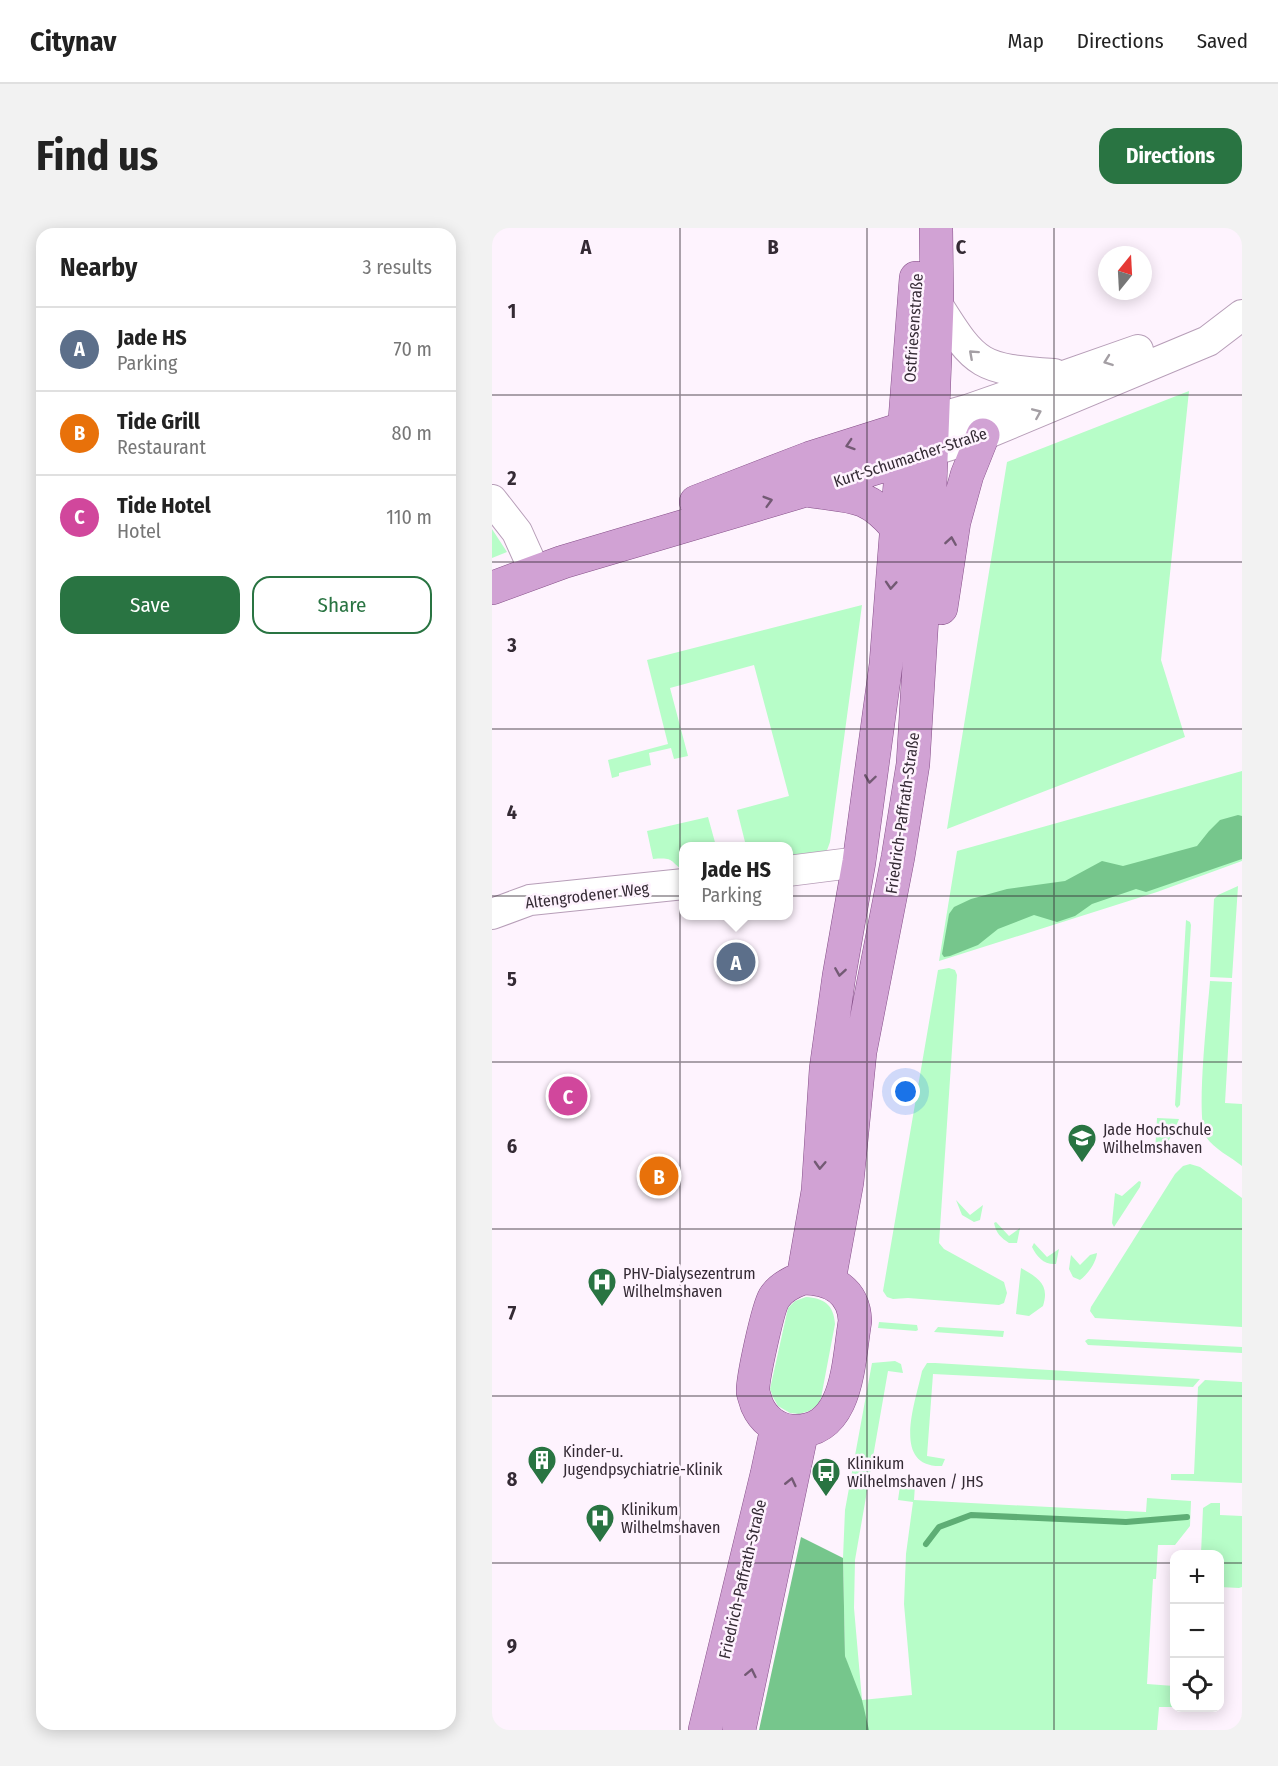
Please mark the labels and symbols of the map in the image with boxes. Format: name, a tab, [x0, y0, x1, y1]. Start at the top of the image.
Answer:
text: A	[580, 235, 593, 259]
text: B	[767, 235, 779, 259]
text: C	[956, 235, 967, 259]
north arrow	[1098, 246, 1152, 300]
street label: Ostfriesenstraße	[900, 273, 927, 383]
text: 1	[508, 299, 516, 323]
one-way arrow	[970, 350, 980, 361]
one-way arrow	[1103, 353, 1114, 366]
one-way arrow	[1031, 408, 1042, 420]
street label: Kurt-Schumacher-Straße	[831, 424, 989, 491]
one-way arrow	[845, 438, 856, 451]
text: 2	[506, 466, 517, 490]
one-way arrow	[762, 496, 773, 508]
one-way arrow	[945, 536, 957, 545]
one-way arrow	[885, 581, 898, 590]
text: 3	[506, 633, 517, 657]
street label: Friedrich-Paffrath-Straße	[882, 731, 923, 895]
one-way arrow	[865, 774, 877, 784]
text: 4	[507, 800, 517, 824]
street label: Altengrodener Weg	[524, 878, 650, 913]
pin: A	[716, 940, 756, 984]
one-way arrow	[834, 966, 847, 976]
text: 5	[507, 967, 517, 991]
pin: C	[548, 1074, 588, 1118]
your location	[891, 1077, 920, 1106]
place label: Jade Hochschule Wilhelmshaven	[1103, 1120, 1211, 1157]
school or university icon: Jade Hochschule Wilhelmshaven	[1066, 1122, 1098, 1164]
text: 6	[507, 1134, 517, 1158]
pin: B	[640, 1154, 678, 1198]
one-way arrow	[813, 1161, 826, 1170]
place label: PHV-Dialysezentrum Wilhelmshaven	[623, 1264, 755, 1301]
hospital icon: PHV-Dialysezentrum Wilhelmshaven	[586, 1266, 618, 1308]
text: 7	[508, 1301, 517, 1325]
place label: Kinder-u. Jugendpsychiatrie-Klinik	[563, 1442, 723, 1479]
building icon: Kinder-u. Jugendpsychiatrie-Klinik	[526, 1444, 558, 1486]
place label: Klinikum Wilhelmshaven / JHS	[847, 1454, 983, 1491]
bus stop icon: Klinikum Wilhelmshaven / JHS	[810, 1456, 842, 1498]
text: 8	[507, 1467, 518, 1491]
one-way arrow	[783, 1477, 796, 1487]
street label: Friedrich-Paffrath-Straße	[715, 1498, 770, 1661]
place label: Klinikum Wilhelmshaven	[621, 1500, 720, 1537]
hospital icon: Klinikum Wilhelmshaven	[584, 1502, 616, 1544]
text: 9	[507, 1634, 517, 1658]
one-way arrow	[744, 1668, 757, 1678]

